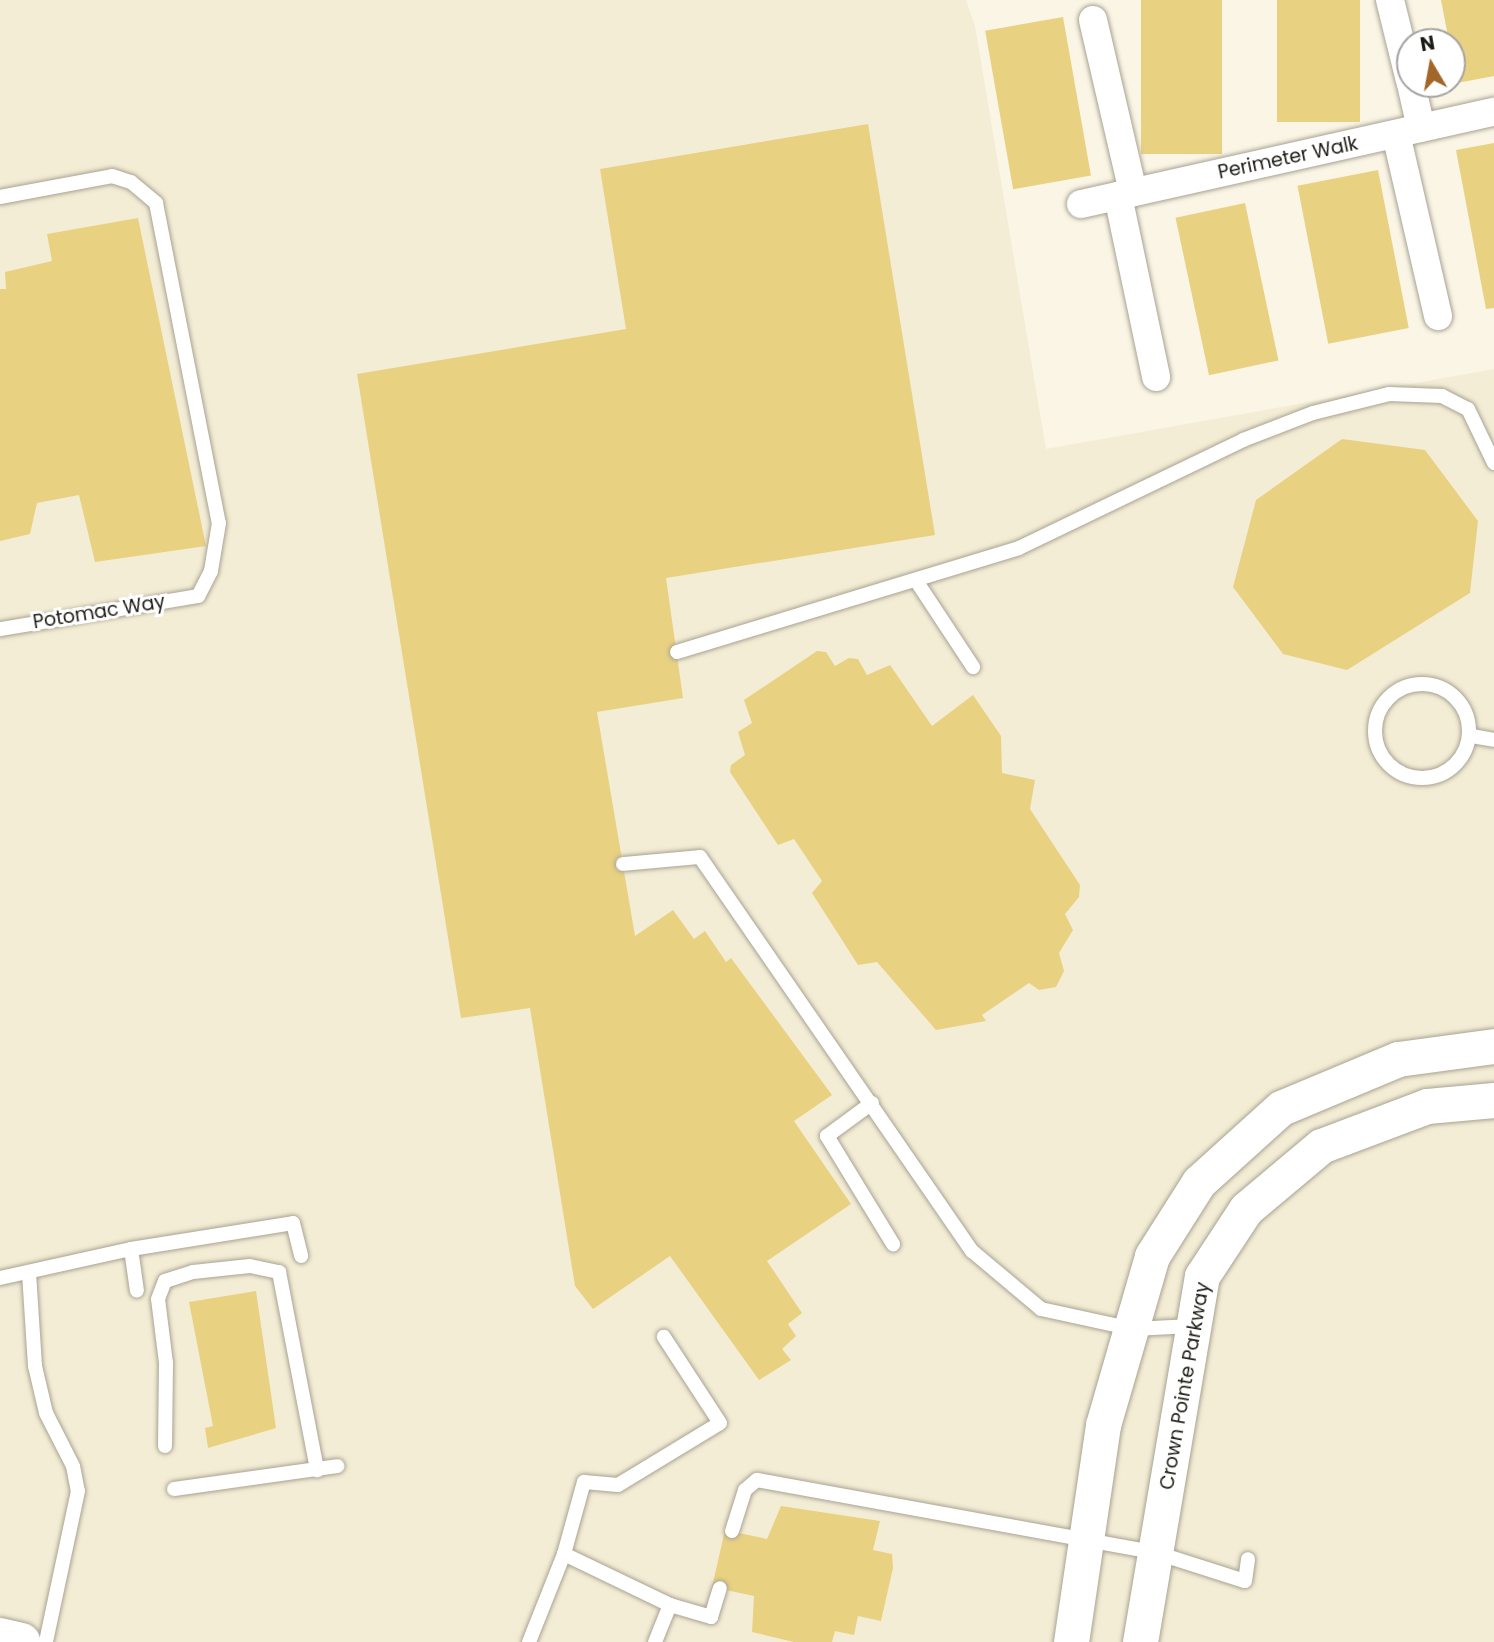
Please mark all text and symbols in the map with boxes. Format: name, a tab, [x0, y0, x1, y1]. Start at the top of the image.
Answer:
north arrow	[1396, 28, 1466, 98]
text: N	[1418, 29, 1437, 58]
street label: Perimeter Walk	[1216, 132, 1360, 184]
street label: Potomac Way	[31, 590, 167, 634]
street label: Crown Pointe Parkway	[1156, 1280, 1214, 1492]

